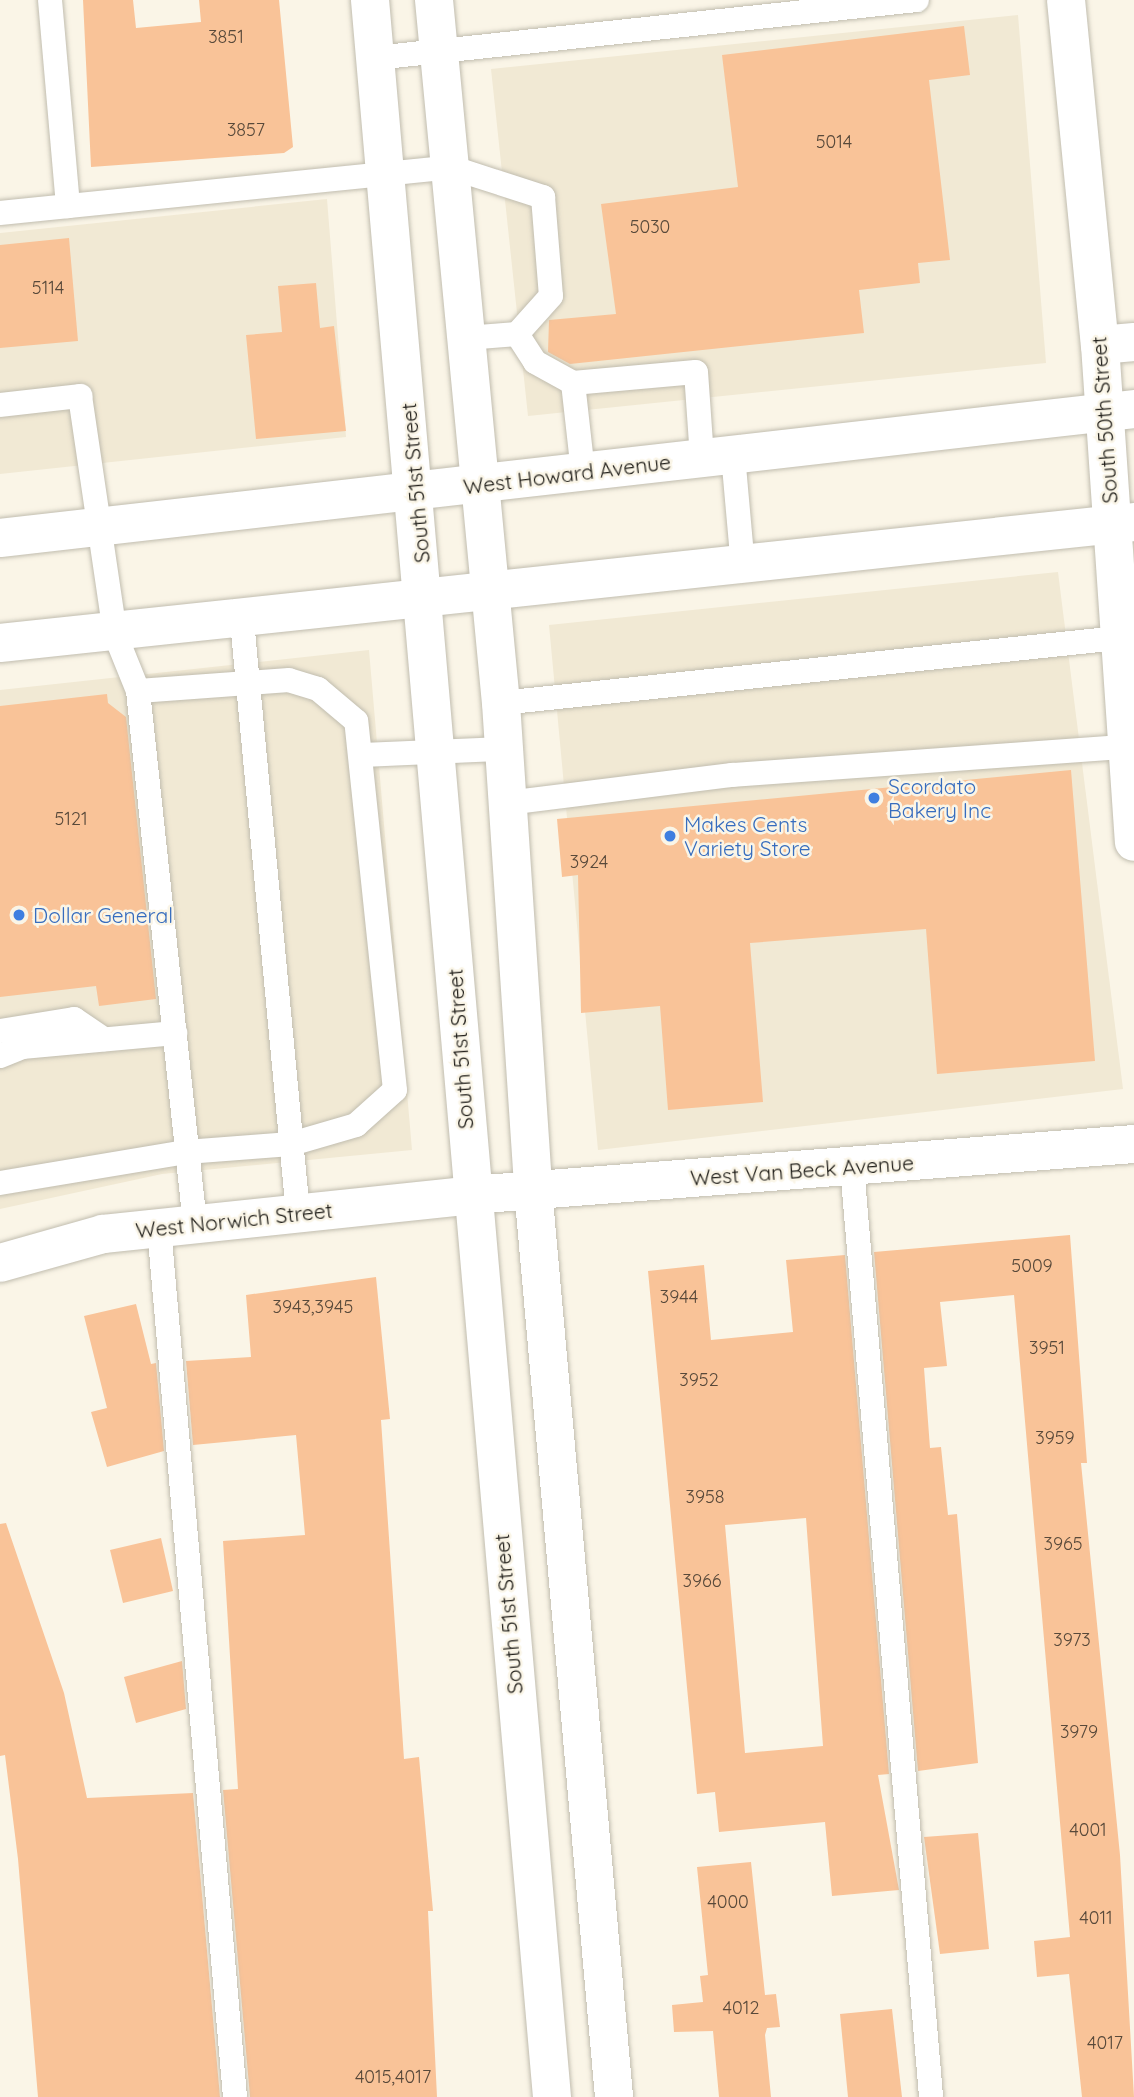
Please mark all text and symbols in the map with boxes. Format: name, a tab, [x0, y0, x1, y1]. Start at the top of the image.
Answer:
house number: 3851	[208, 26, 244, 48]
house number: 3857	[227, 119, 265, 141]
house number: 5014	[816, 131, 852, 153]
house number: 5030	[630, 216, 670, 238]
house number: 5114	[32, 277, 64, 299]
street label: South 50th Street	[1086, 336, 1122, 504]
street label: South 51st Street	[395, 402, 435, 564]
street label: West Howard Avenue	[462, 449, 672, 499]
place label: Scordato Bakery Inc	[888, 773, 991, 823]
marker: Scordato Bakery Inc	[866, 790, 882, 806]
house number: 5121	[54, 808, 88, 830]
place label: Makes Cents Variety Store	[684, 811, 811, 861]
marker: Makes Cents Variety Store	[662, 828, 678, 844]
house number: 3924	[570, 851, 608, 873]
place label: Dollar General	[33, 902, 173, 928]
marker: Dollar General	[11, 907, 27, 923]
street label: South 51st Street	[442, 968, 478, 1130]
street label: West Van Beck Avenue	[689, 1150, 915, 1190]
street label: West Norwich Street	[134, 1197, 334, 1243]
house number: 5009	[1011, 1255, 1053, 1277]
house number: 3944	[660, 1286, 698, 1308]
house number: 3943,3945	[273, 1296, 353, 1318]
house number: 3951	[1029, 1337, 1065, 1359]
house number: 3952	[679, 1369, 719, 1391]
house number: 3959	[1035, 1427, 1075, 1449]
house number: 3958	[685, 1486, 725, 1508]
street label: South 51st Street	[488, 1533, 528, 1695]
house number: 3965	[1044, 1533, 1082, 1555]
house number: 3966	[683, 1570, 721, 1592]
house number: 3973	[1053, 1629, 1091, 1651]
house number: 3979	[1060, 1721, 1098, 1743]
house number: 4001	[1069, 1819, 1107, 1841]
house number: 4000	[707, 1891, 749, 1913]
house number: 4011	[1079, 1907, 1113, 1929]
house number: 4012	[723, 1997, 759, 2019]
house number: 4017	[1087, 2032, 1123, 2054]
house number: 4015,4017	[355, 2066, 431, 2088]

